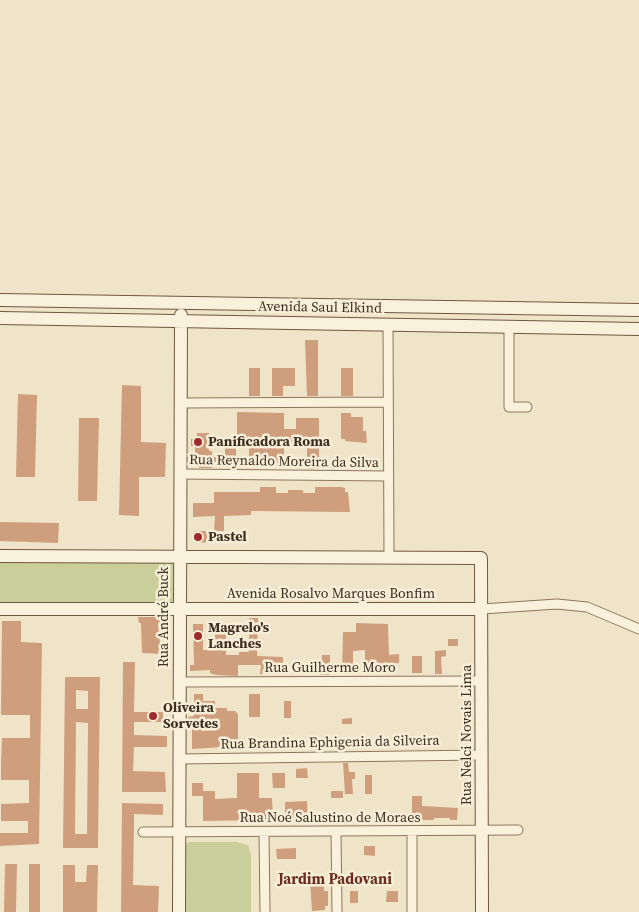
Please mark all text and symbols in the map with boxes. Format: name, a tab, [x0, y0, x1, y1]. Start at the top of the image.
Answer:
street label: Avenida Saul Elkind	[258, 299, 382, 317]
place label: Panificadora Roma	[208, 434, 330, 450]
marker: Panificadora Roma	[192, 436, 204, 448]
street label: Rua Reynaldo Moreira da Silva	[189, 452, 379, 472]
place label: Pastel	[208, 529, 247, 545]
marker: Pastel	[192, 531, 204, 543]
street label: Rua André Buck	[156, 567, 172, 667]
street label: Avenida Rosalvo Marques Bonfim	[227, 586, 435, 602]
place label: Magrelo's Lanches	[208, 620, 269, 652]
marker: Magrelo's Lanches	[192, 630, 204, 642]
street label: Rua Guilherme Moro	[264, 660, 396, 676]
street label: Rua Nelci Novais Lima	[459, 665, 475, 805]
place label: Oliveira Sorvetes	[163, 700, 218, 732]
marker: Oliveira Sorvetes	[147, 710, 159, 722]
street label: Rua Brandina Ephigenia da Silveira	[220, 733, 440, 753]
street label: Rua Noé Salustino de Moraes	[240, 810, 420, 826]
district label: Jardim Padovani	[278, 871, 392, 889]

